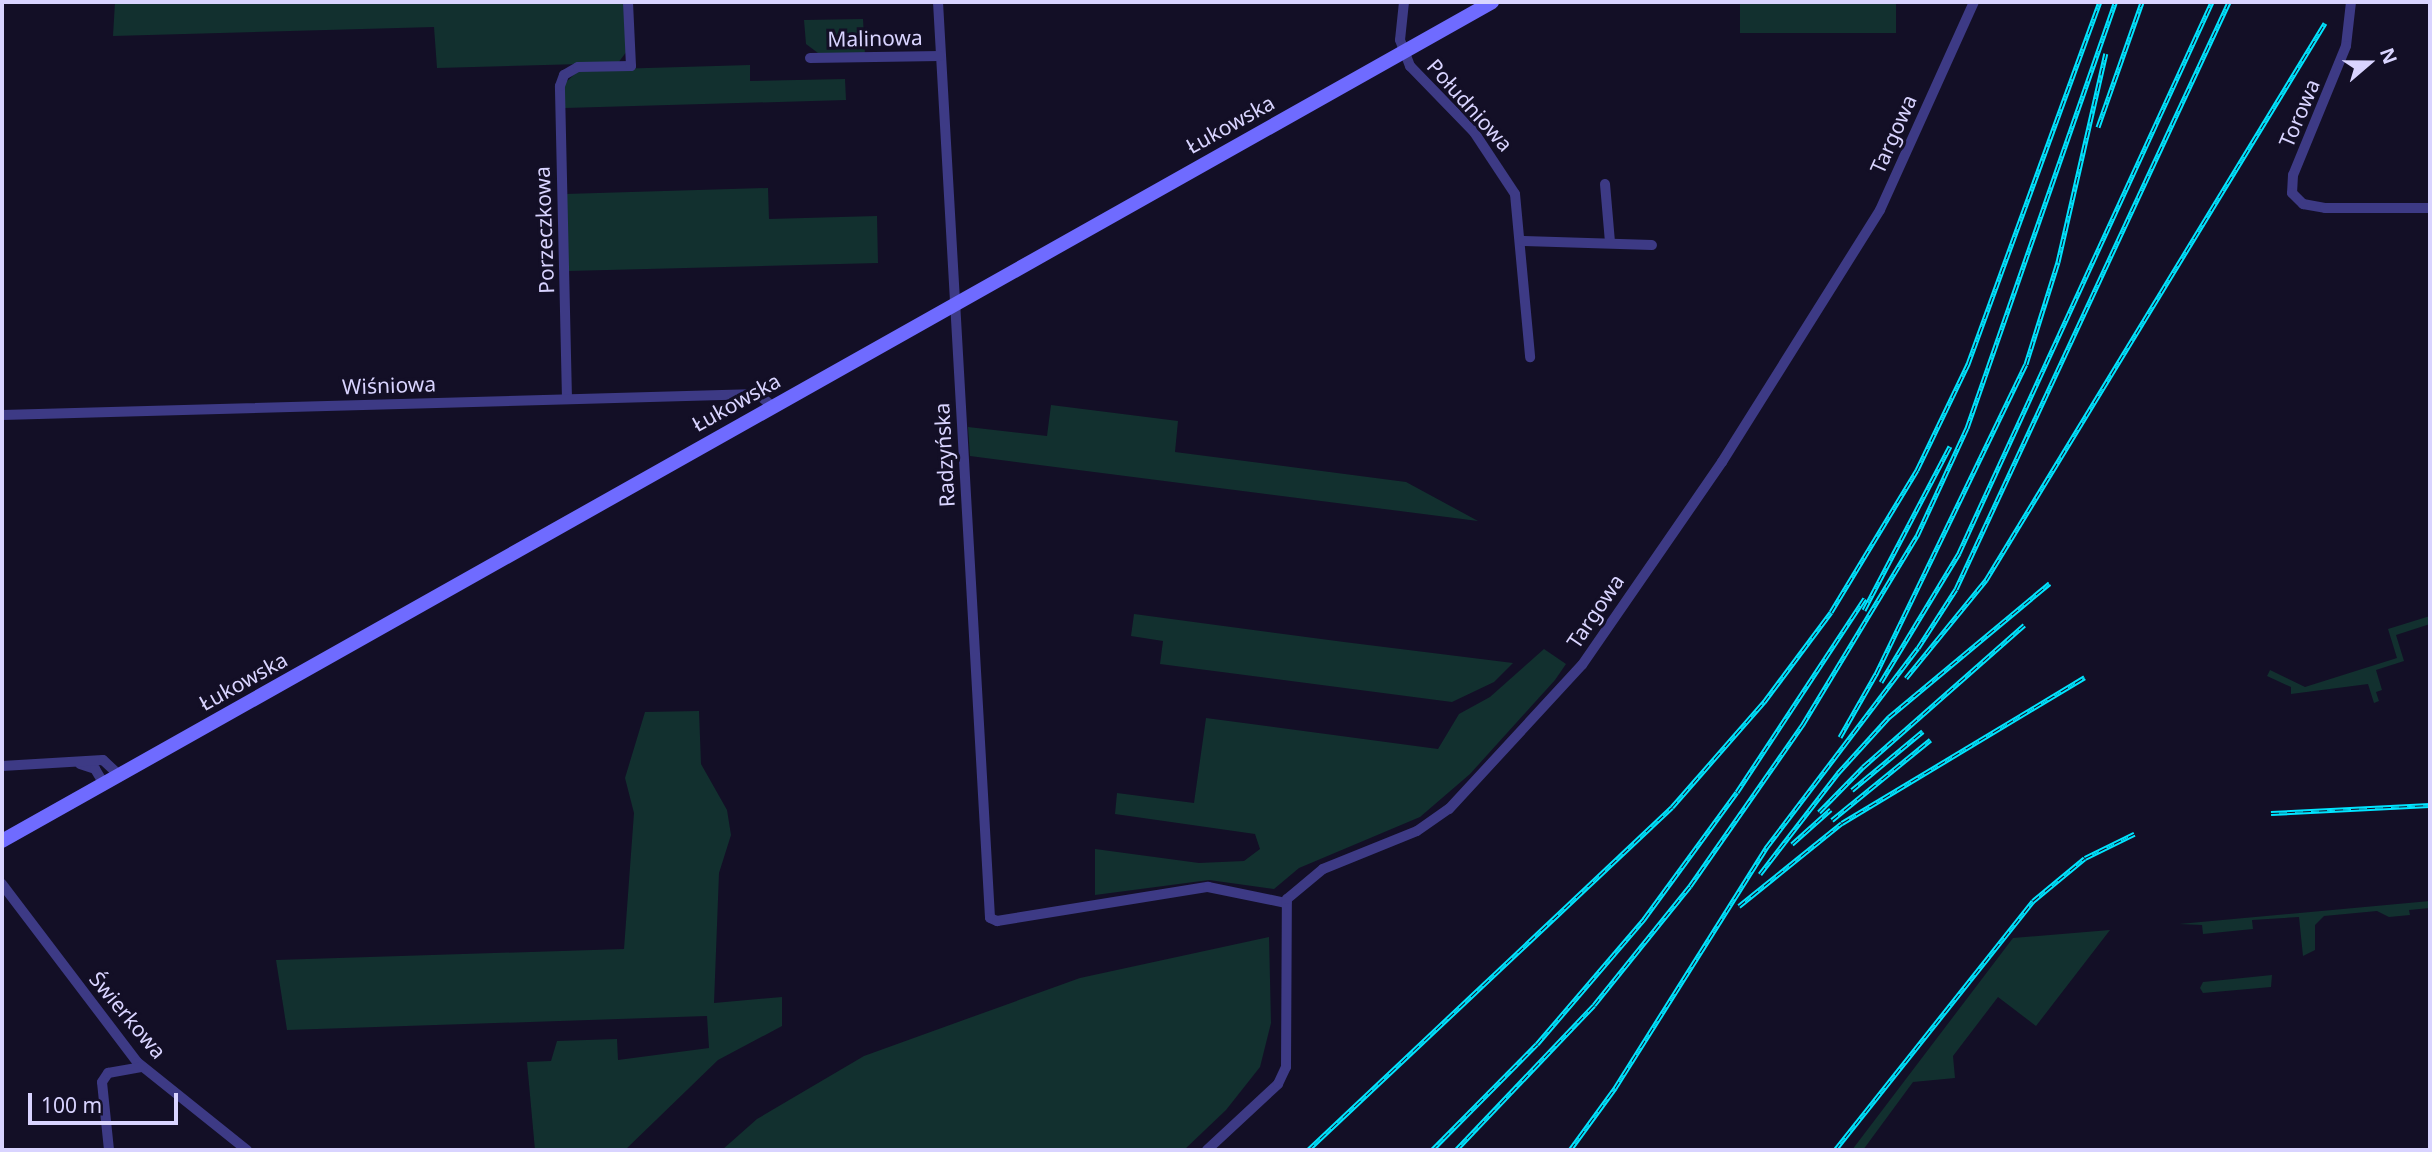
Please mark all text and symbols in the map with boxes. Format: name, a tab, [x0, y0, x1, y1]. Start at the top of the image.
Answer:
street label: Malinowa	[827, 25, 923, 51]
north arrow	[2334, 28, 2404, 98]
text: N	[2374, 44, 2404, 68]
street label: Południowa	[1422, 54, 1518, 156]
street label: Torowa	[2273, 75, 2325, 151]
street label: Łukowska	[1181, 89, 1279, 159]
street label: Targowa	[1864, 91, 1922, 177]
street label: Porzeczkowa	[529, 166, 559, 294]
street label: Łukowska	[687, 367, 785, 437]
street label: Wiśniowa	[342, 371, 436, 399]
street label: Radzyńska	[929, 402, 959, 508]
street label: Targowa	[1561, 569, 1629, 653]
street label: Łukowska	[194, 646, 292, 716]
street label: Świerkowa	[84, 966, 172, 1064]
scale bar	[32, 1078, 182, 1122]
text: 100 m	[41, 1091, 102, 1119]

